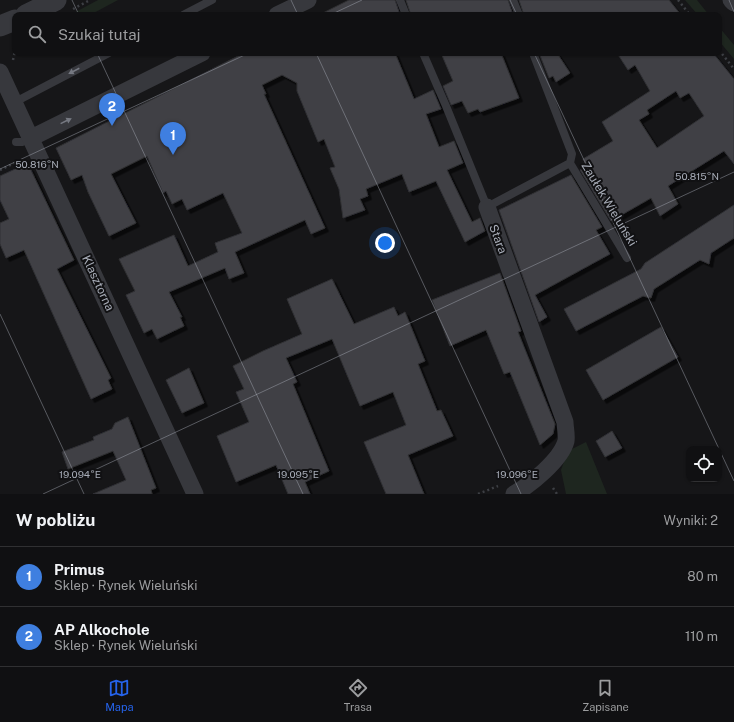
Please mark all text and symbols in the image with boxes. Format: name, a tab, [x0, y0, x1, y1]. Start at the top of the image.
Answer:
search box	[12, 12, 722, 56]
icon: search	[26, 23, 48, 45]
text: Szukaj tutaj	[58, 26, 141, 43]
one-way arrow	[68, 68, 80, 74]
pin: 2	[99, 93, 125, 126]
one-way arrow	[60, 117, 72, 124]
pin: 1	[160, 122, 186, 155]
text: 50.816°N	[15, 158, 59, 170]
street label: Zaułek Wieluński	[578, 159, 640, 249]
text: 50.815°N	[675, 170, 719, 182]
street label: Stara	[486, 222, 510, 256]
your location	[375, 233, 395, 253]
street label: Klasztorna	[79, 253, 117, 313]
map controls	[686, 446, 722, 482]
button: locate	[686, 446, 722, 482]
text: 19.094°E	[59, 468, 101, 480]
text: 19.095°E	[277, 468, 319, 480]
text: 19.096°E	[496, 468, 538, 480]
text: W pobliżu	[16, 510, 95, 530]
text: Wyniki: 2	[664, 513, 718, 528]
text: Primus	[54, 561, 104, 578]
text: 1	[26, 569, 32, 584]
text: 80 m	[687, 569, 718, 584]
text: Sklep · Rynek Wieluński	[54, 578, 198, 593]
text: AP Alkochole	[54, 621, 150, 638]
text: 2	[25, 629, 33, 644]
text: 110 m	[685, 629, 718, 644]
text: Sklep · Rynek Wieluński	[54, 638, 198, 653]
tab: Mapa	[105, 677, 134, 713]
tab: Trasa	[344, 677, 372, 713]
tab: Zapisane	[582, 677, 629, 713]

